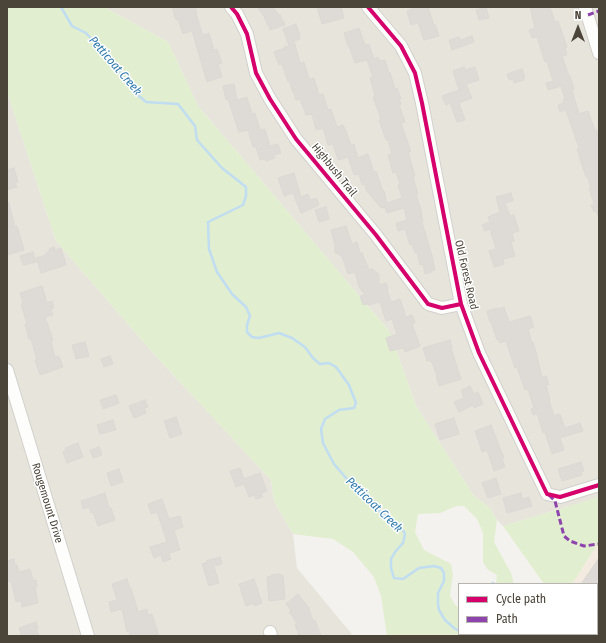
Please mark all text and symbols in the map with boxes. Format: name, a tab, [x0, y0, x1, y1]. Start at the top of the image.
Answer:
north arrow	[558, 8, 598, 48]
text: N	[575, 9, 581, 22]
water label: Petticoat Creek	[85, 34, 145, 98]
street label: Highbush Trail	[309, 141, 359, 199]
street label: Old Forest Road	[452, 239, 480, 311]
street label: Rougemount Drive	[29, 461, 65, 545]
water label: Petticoat Creek	[343, 474, 405, 536]
legend	[458, 583, 598, 635]
text: Cycle path	[496, 592, 546, 606]
text: Path	[496, 612, 518, 626]

